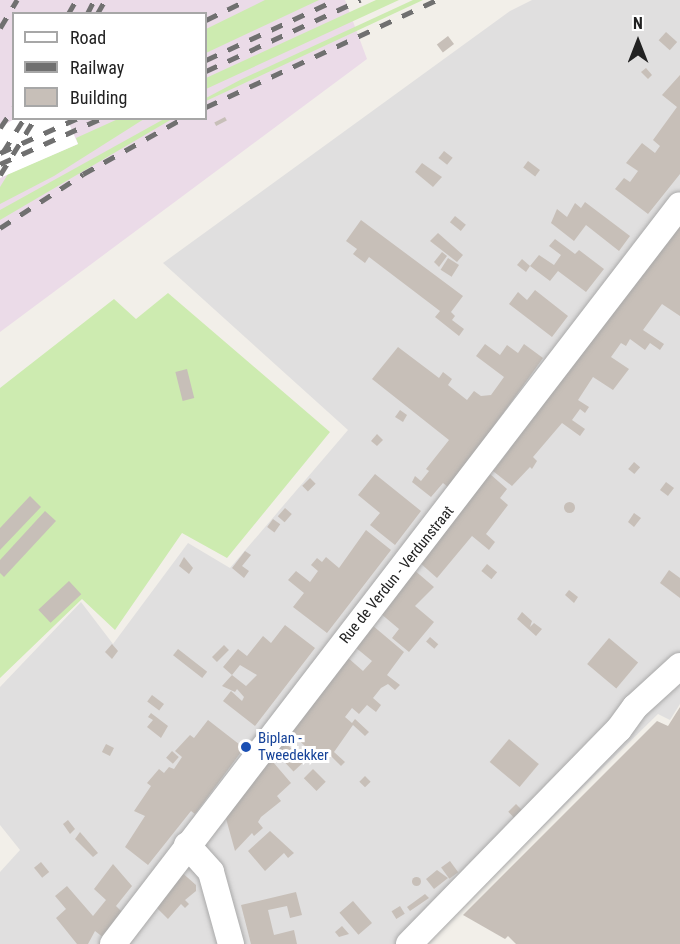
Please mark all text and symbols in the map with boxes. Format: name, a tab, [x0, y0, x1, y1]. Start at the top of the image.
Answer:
legend	[12, 12, 207, 120]
north arrow	[608, 12, 668, 72]
text: N	[633, 14, 643, 33]
text: Road	[70, 27, 106, 48]
text: Railway	[70, 57, 124, 78]
text: Building	[70, 87, 127, 108]
street label: Rue de Verdun - Verdunstraat	[336, 503, 458, 647]
place label: Biplan - Tweedekker	[258, 729, 329, 764]
marker: Biplan - Tweedekker	[239, 740, 253, 754]

